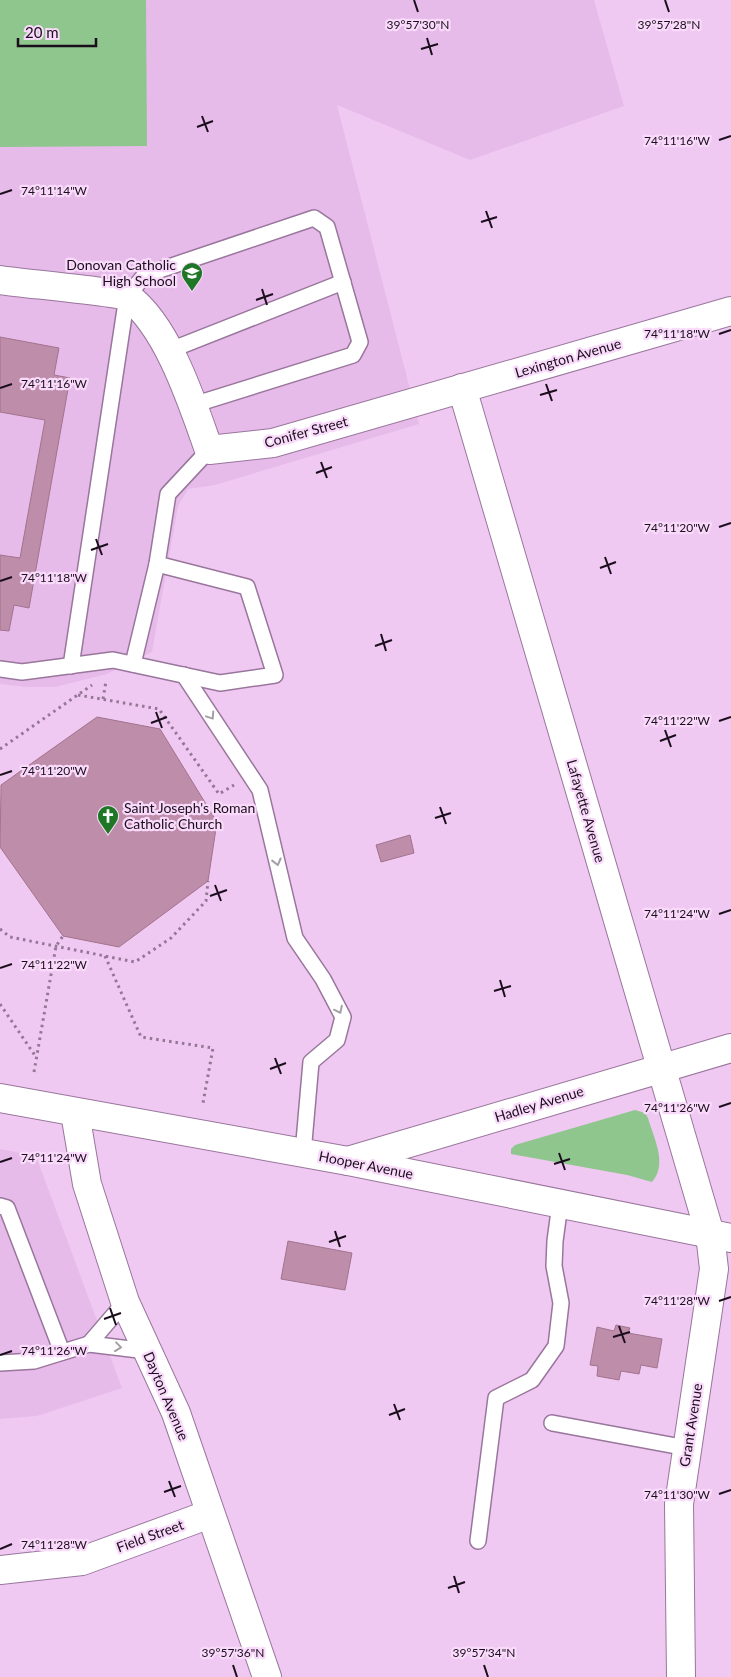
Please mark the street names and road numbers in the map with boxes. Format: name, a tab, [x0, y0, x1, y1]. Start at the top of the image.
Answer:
street label: Lexington Avenue	[513, 334, 623, 381]
street label: Conifer Street	[262, 412, 349, 451]
street label: Lafayette Avenue	[564, 757, 609, 864]
street label: Hadley Avenue	[492, 1082, 585, 1125]
street label: Hooper Avenue	[317, 1147, 415, 1182]
street label: Dayton Avenue	[140, 1349, 193, 1443]
street label: Grant Avenue	[676, 1382, 705, 1468]
street label: Field Street	[114, 1516, 186, 1556]

